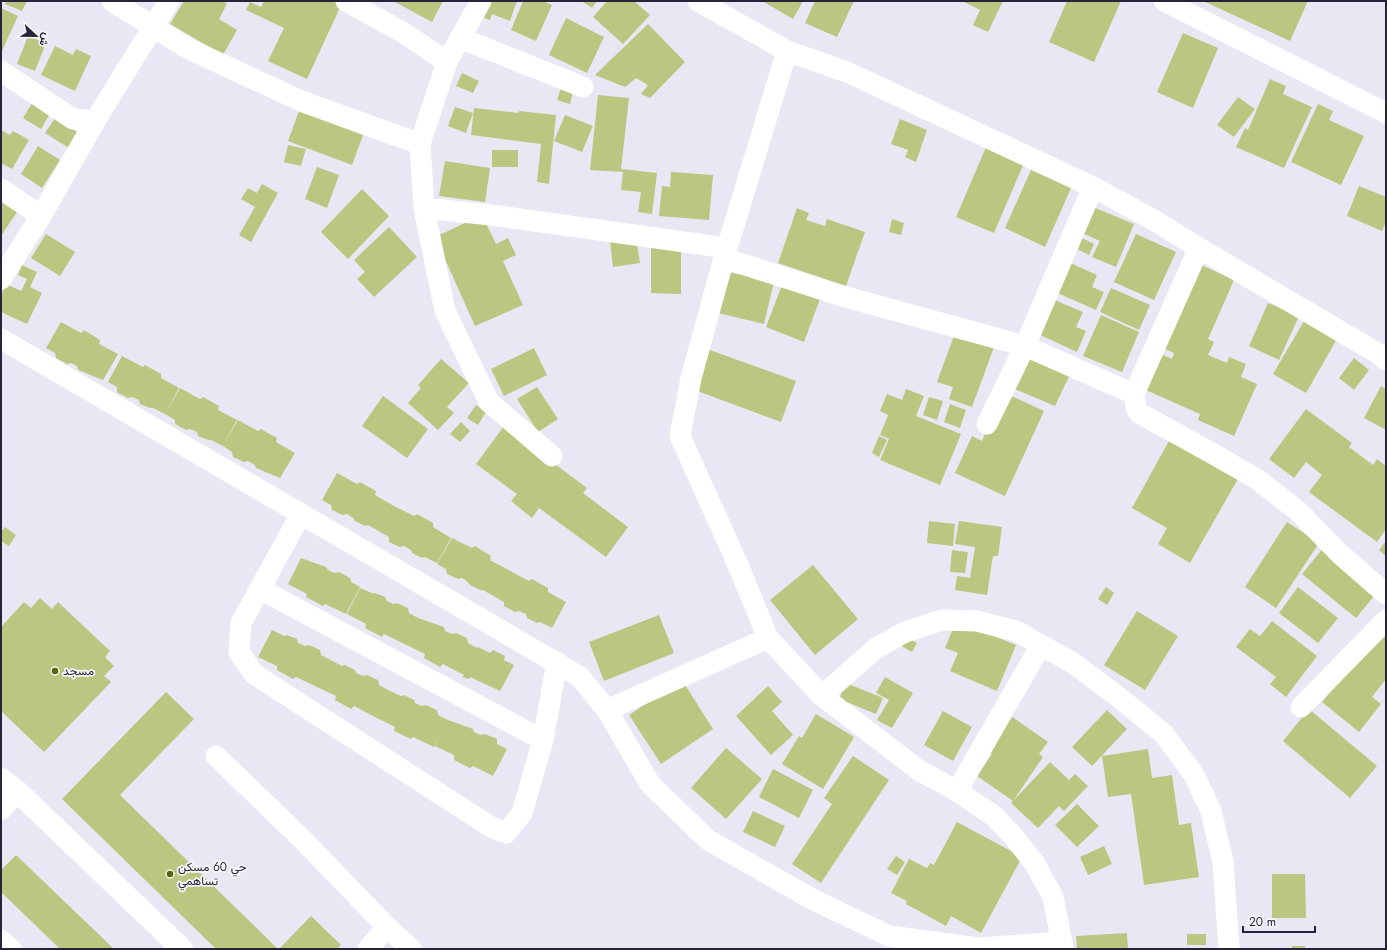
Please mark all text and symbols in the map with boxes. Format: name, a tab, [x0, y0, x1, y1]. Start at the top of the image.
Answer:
north arrow	[16, 16, 56, 56]
text: ش	[35, 31, 55, 49]
place label: مسجد	[63, 662, 94, 680]
marker: مسجد	[50, 666, 60, 676]
place label: حي 60 مسكن تساهمي	[178, 858, 246, 891]
marker: حي 60 مسكن تساهمي	[165, 869, 175, 879]
scale bar	[1243, 908, 1315, 934]
text: 20 m	[1249, 913, 1276, 931]

